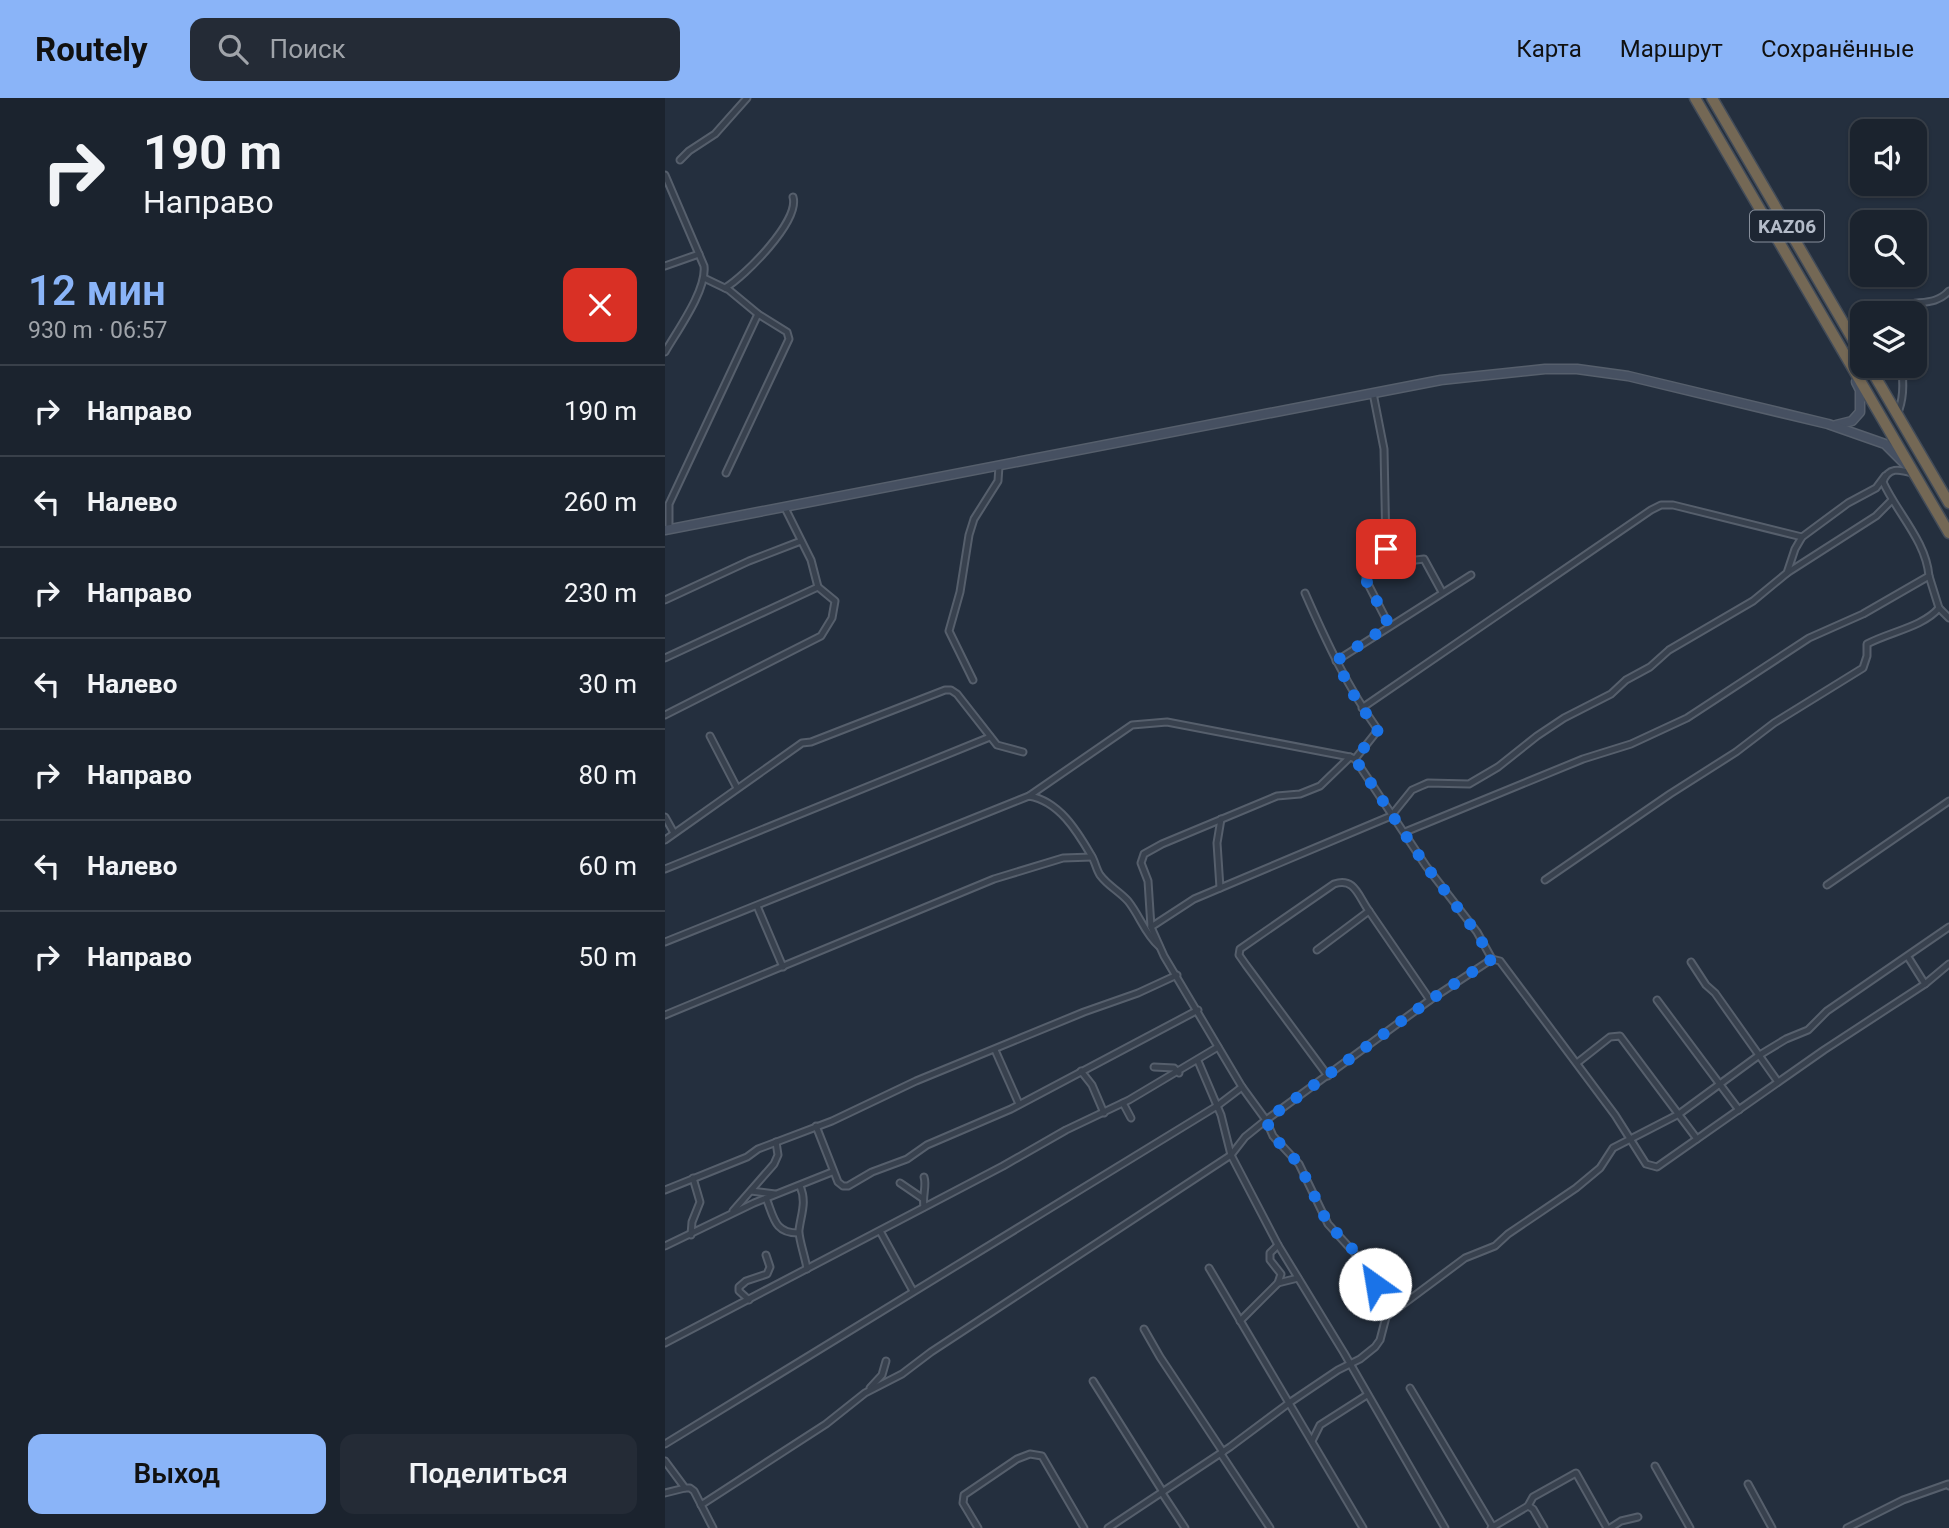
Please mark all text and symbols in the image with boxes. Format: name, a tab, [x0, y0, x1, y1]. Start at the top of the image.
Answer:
search box	[190, 18, 680, 81]
text: Routely	[35, 30, 148, 69]
icon: search	[214, 30, 252, 68]
text: Поиск	[270, 34, 346, 64]
text: Карта	[1516, 35, 1582, 63]
text: Маршрут	[1620, 35, 1723, 63]
text: Сохранённые	[1761, 35, 1914, 63]
map controls	[1850, 119, 1927, 378]
button: sound	[1850, 119, 1927, 196]
text: 190 m	[143, 124, 282, 181]
icon: right	[28, 126, 119, 217]
text: Направо	[143, 183, 274, 221]
road number: KАZ06	[1750, 210, 1824, 242]
button: search	[1850, 210, 1927, 287]
text: 12 мин	[28, 266, 166, 315]
button: close	[563, 268, 637, 342]
button: layers	[1850, 301, 1927, 378]
text: 930 m · 06:57	[28, 317, 167, 344]
icon: right	[28, 392, 66, 430]
text: Направо	[87, 396, 192, 426]
text: 190 m	[564, 396, 637, 426]
icon: left	[28, 483, 66, 521]
text: Налево	[87, 487, 177, 517]
text: 260 m	[564, 487, 637, 517]
pin	[1356, 519, 1416, 579]
icon: arrive	[1367, 530, 1405, 568]
icon: right	[28, 574, 66, 612]
text: Направо	[87, 578, 192, 608]
text: 230 m	[564, 578, 637, 608]
icon: left	[28, 665, 66, 703]
text: Налево	[87, 669, 177, 699]
text: 30 m	[579, 669, 637, 699]
icon: right	[28, 756, 66, 794]
text: Направо	[87, 760, 192, 790]
text: 80 m	[579, 760, 637, 790]
icon: left	[28, 847, 66, 885]
text: Налево	[87, 851, 177, 881]
text: 60 m	[579, 851, 637, 881]
icon: right	[28, 938, 66, 976]
text: Направо	[87, 942, 192, 972]
text: 50 m	[579, 942, 637, 972]
position arrow	[1338, 1247, 1412, 1321]
button: Выход	[28, 1434, 326, 1514]
button: Поделиться	[340, 1434, 637, 1514]

